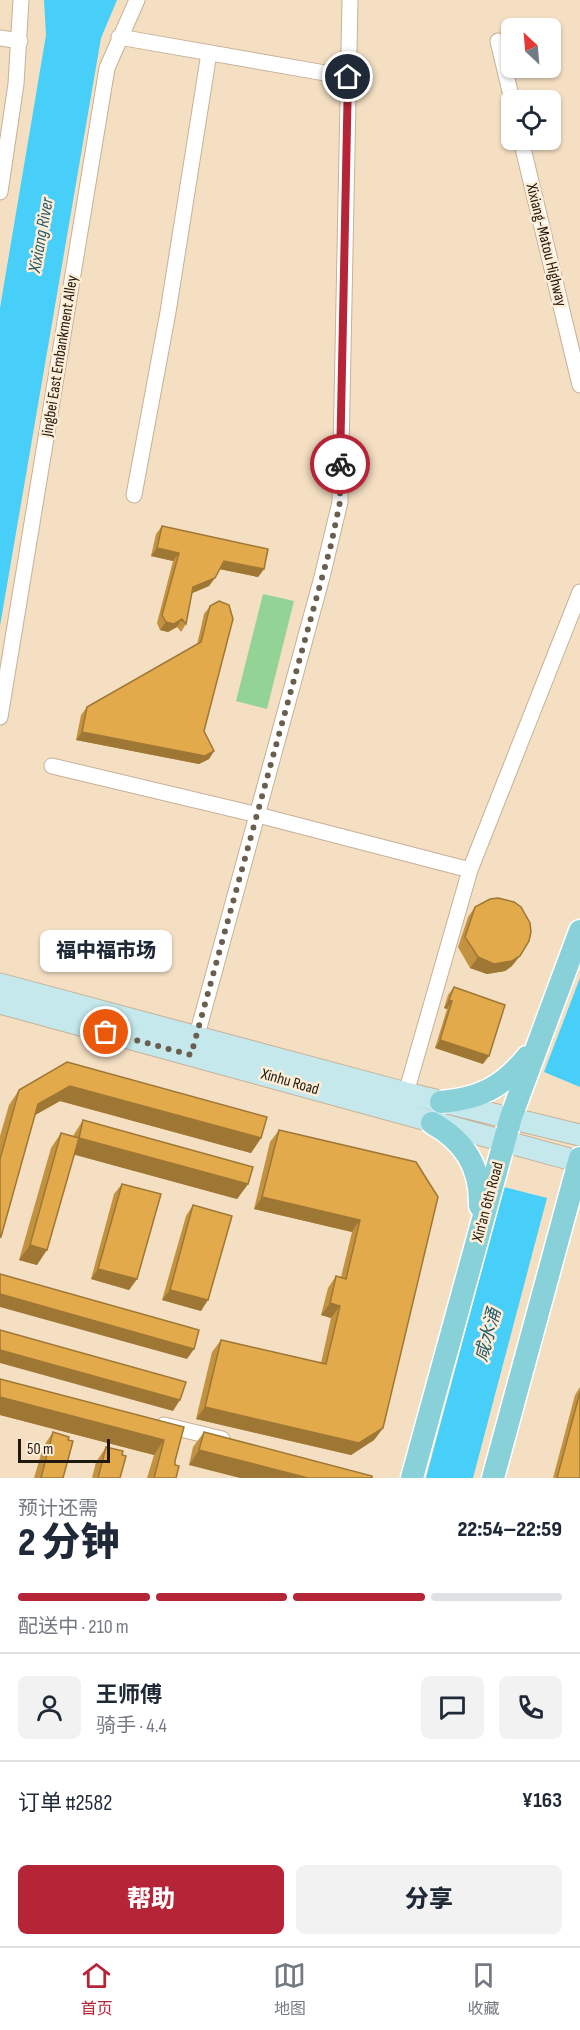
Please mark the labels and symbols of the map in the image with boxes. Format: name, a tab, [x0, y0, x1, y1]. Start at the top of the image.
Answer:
north arrow	[501, 18, 561, 78]
pin	[322, 51, 373, 102]
street label: Xixiang-Matou Highway	[521, 181, 570, 308]
water label: Xixiang River	[24, 195, 58, 275]
street label: Jingbei East Embankment Alley	[38, 274, 82, 439]
courier	[310, 434, 370, 494]
callout: 福中福市场	[40, 930, 172, 972]
pin	[80, 1006, 131, 1057]
street label: Xinhu Road	[258, 1064, 321, 1099]
street label: Xin'an 6th Road	[468, 1160, 508, 1245]
water label: 咸水涌	[471, 1304, 506, 1364]
scale bar	[18, 1436, 110, 1464]

